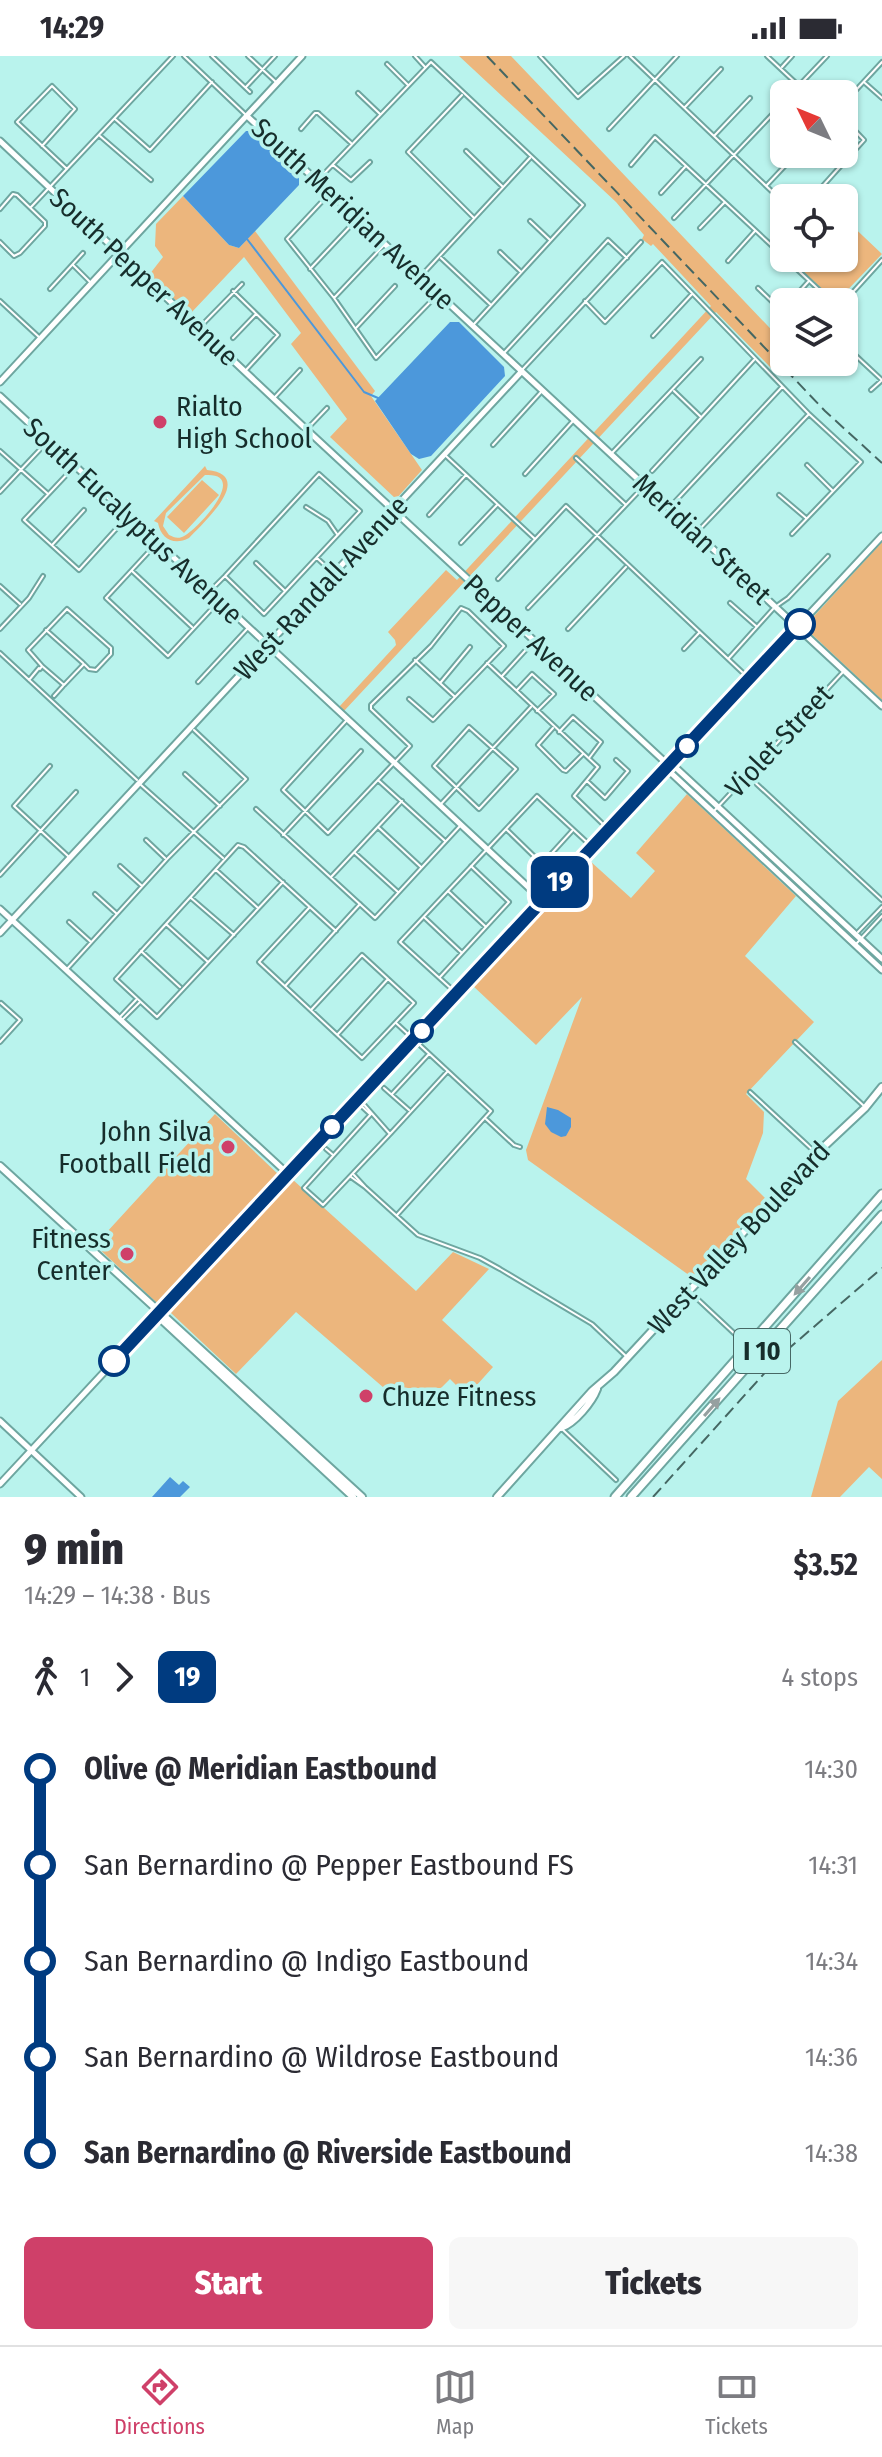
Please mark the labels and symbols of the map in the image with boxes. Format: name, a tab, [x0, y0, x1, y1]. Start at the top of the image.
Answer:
north arrow	[770, 80, 858, 168]
street label: South Meridian Avenue	[245, 111, 461, 317]
street label: South Pepper Avenue	[43, 181, 245, 373]
place label: Rialto High School	[176, 390, 312, 455]
street label: South Eucalyptus Avenue	[17, 411, 249, 631]
marker: Rialto High School	[151, 413, 169, 431]
street label: Meridian Street	[626, 467, 778, 612]
street label: West Randall Avenue	[227, 489, 415, 687]
street label: Pepper Avenue	[457, 567, 605, 709]
unlabelled marker	[785, 609, 815, 639]
street label: Violet Street	[719, 677, 840, 804]
unlabelled marker	[676, 735, 698, 757]
line badge: 19	[524, 856, 596, 908]
unlabelled marker	[411, 1020, 433, 1042]
place label: John Silva Football Field	[58, 1115, 212, 1180]
unlabelled marker	[321, 1116, 343, 1138]
street label: West Valley Boulevard	[641, 1135, 837, 1341]
marker: John Silva Football Field	[219, 1138, 237, 1156]
place label: Fitness Center	[31, 1222, 111, 1287]
marker: Fitness Center	[118, 1245, 136, 1263]
one-way arrow	[794, 1275, 811, 1295]
road number: I 10	[734, 1329, 790, 1373]
unlabelled marker	[99, 1346, 129, 1376]
place label: Chuze Fitness	[382, 1380, 536, 1413]
marker: Chuze Fitness	[357, 1387, 375, 1405]
one-way arrow	[703, 1398, 720, 1418]

